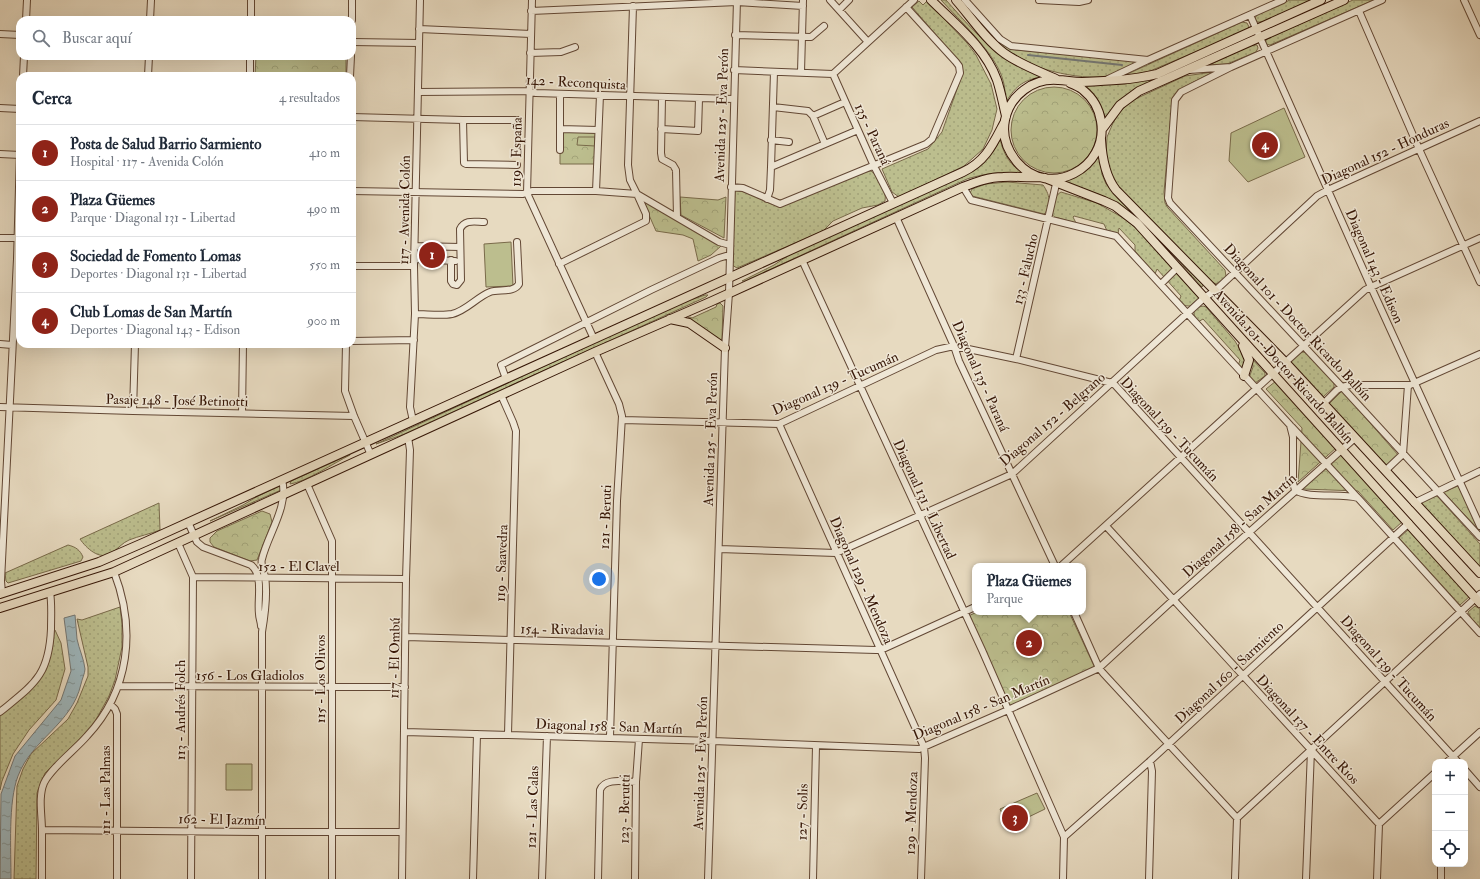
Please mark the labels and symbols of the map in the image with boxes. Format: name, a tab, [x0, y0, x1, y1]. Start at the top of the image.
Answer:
street label: Avenida 125 - Eva Perón	[711, 48, 732, 183]
street label: 142 - Reconquista	[526, 71, 627, 94]
street label: 135 - Paraná	[851, 101, 894, 168]
street label: Diagonal 152 - Honduras	[1319, 114, 1452, 189]
street label: 119 - España	[507, 117, 527, 187]
pin: 4	[1252, 130, 1278, 160]
street label: 117 - Avenida Colón	[395, 155, 414, 265]
street label: Diagonal 143 - Edison	[1342, 206, 1407, 326]
street label: 133 - Falucho	[1009, 232, 1042, 306]
pin: 1	[419, 240, 445, 270]
street label: Diagonal 101 - Doctor Ricardo Balbín	[1220, 240, 1375, 405]
street label: Avenida 101 - Doctor Ricardo Balbín	[1209, 285, 1357, 447]
street label: Diagonal 135 - Paraná	[948, 318, 1013, 435]
street label: Diagonal 139 - Tucumán	[769, 348, 901, 419]
street label: Diagonal 152 - Belgrano	[996, 369, 1109, 470]
street label: Avenida 125 - Eva Perón	[700, 372, 721, 507]
street label: Diagonal 139 - Tucumán	[1117, 374, 1222, 485]
street label: Pasaje 148 - José Betinotti	[105, 391, 249, 410]
street label: Diagonal 131 - Libertad	[889, 437, 960, 562]
street label: Diagonal 158 - San Martín	[1179, 470, 1300, 581]
street label: 121 - Beruti	[596, 484, 615, 550]
street label: Diagonal 129 - Mendoza	[826, 514, 897, 647]
street label: 119 - Saavedra	[492, 524, 511, 602]
street label: 152 - El Clavel	[258, 558, 340, 575]
your location	[589, 569, 609, 589]
street label: Diagonal 139 - Tucumán	[1337, 612, 1441, 725]
street label: 117 - El Ombú	[385, 617, 404, 699]
street label: Diagonal 160 - Sarmiento	[1171, 617, 1287, 727]
street label: 154 - Rivadavia	[520, 620, 604, 639]
pin: 2	[1016, 628, 1042, 658]
street label: 115 - Los Olivos	[312, 634, 329, 723]
street label: 113 - Andrés Folch	[172, 659, 189, 760]
street label: 156 - Los Gladiolos	[196, 667, 304, 684]
street label: Diagonal 158 - San Martín	[910, 671, 1052, 744]
street label: Diagonal 137 - Entre Rios	[1252, 671, 1363, 788]
street label: Avenida 125 - Eva Perón	[690, 696, 711, 831]
street label: Diagonal 158 - San Martín	[535, 715, 683, 738]
street label: 111 - Las Palmas	[97, 745, 114, 835]
street label: 121 - Las Calas	[523, 765, 542, 849]
street label: 129 - Mendoza	[902, 771, 921, 855]
street label: 123 - Berutti	[615, 774, 634, 844]
street label: 127 - Solis	[794, 783, 811, 841]
pin: 3	[1002, 803, 1028, 833]
street label: 162 - El Jazmín	[178, 810, 266, 829]

